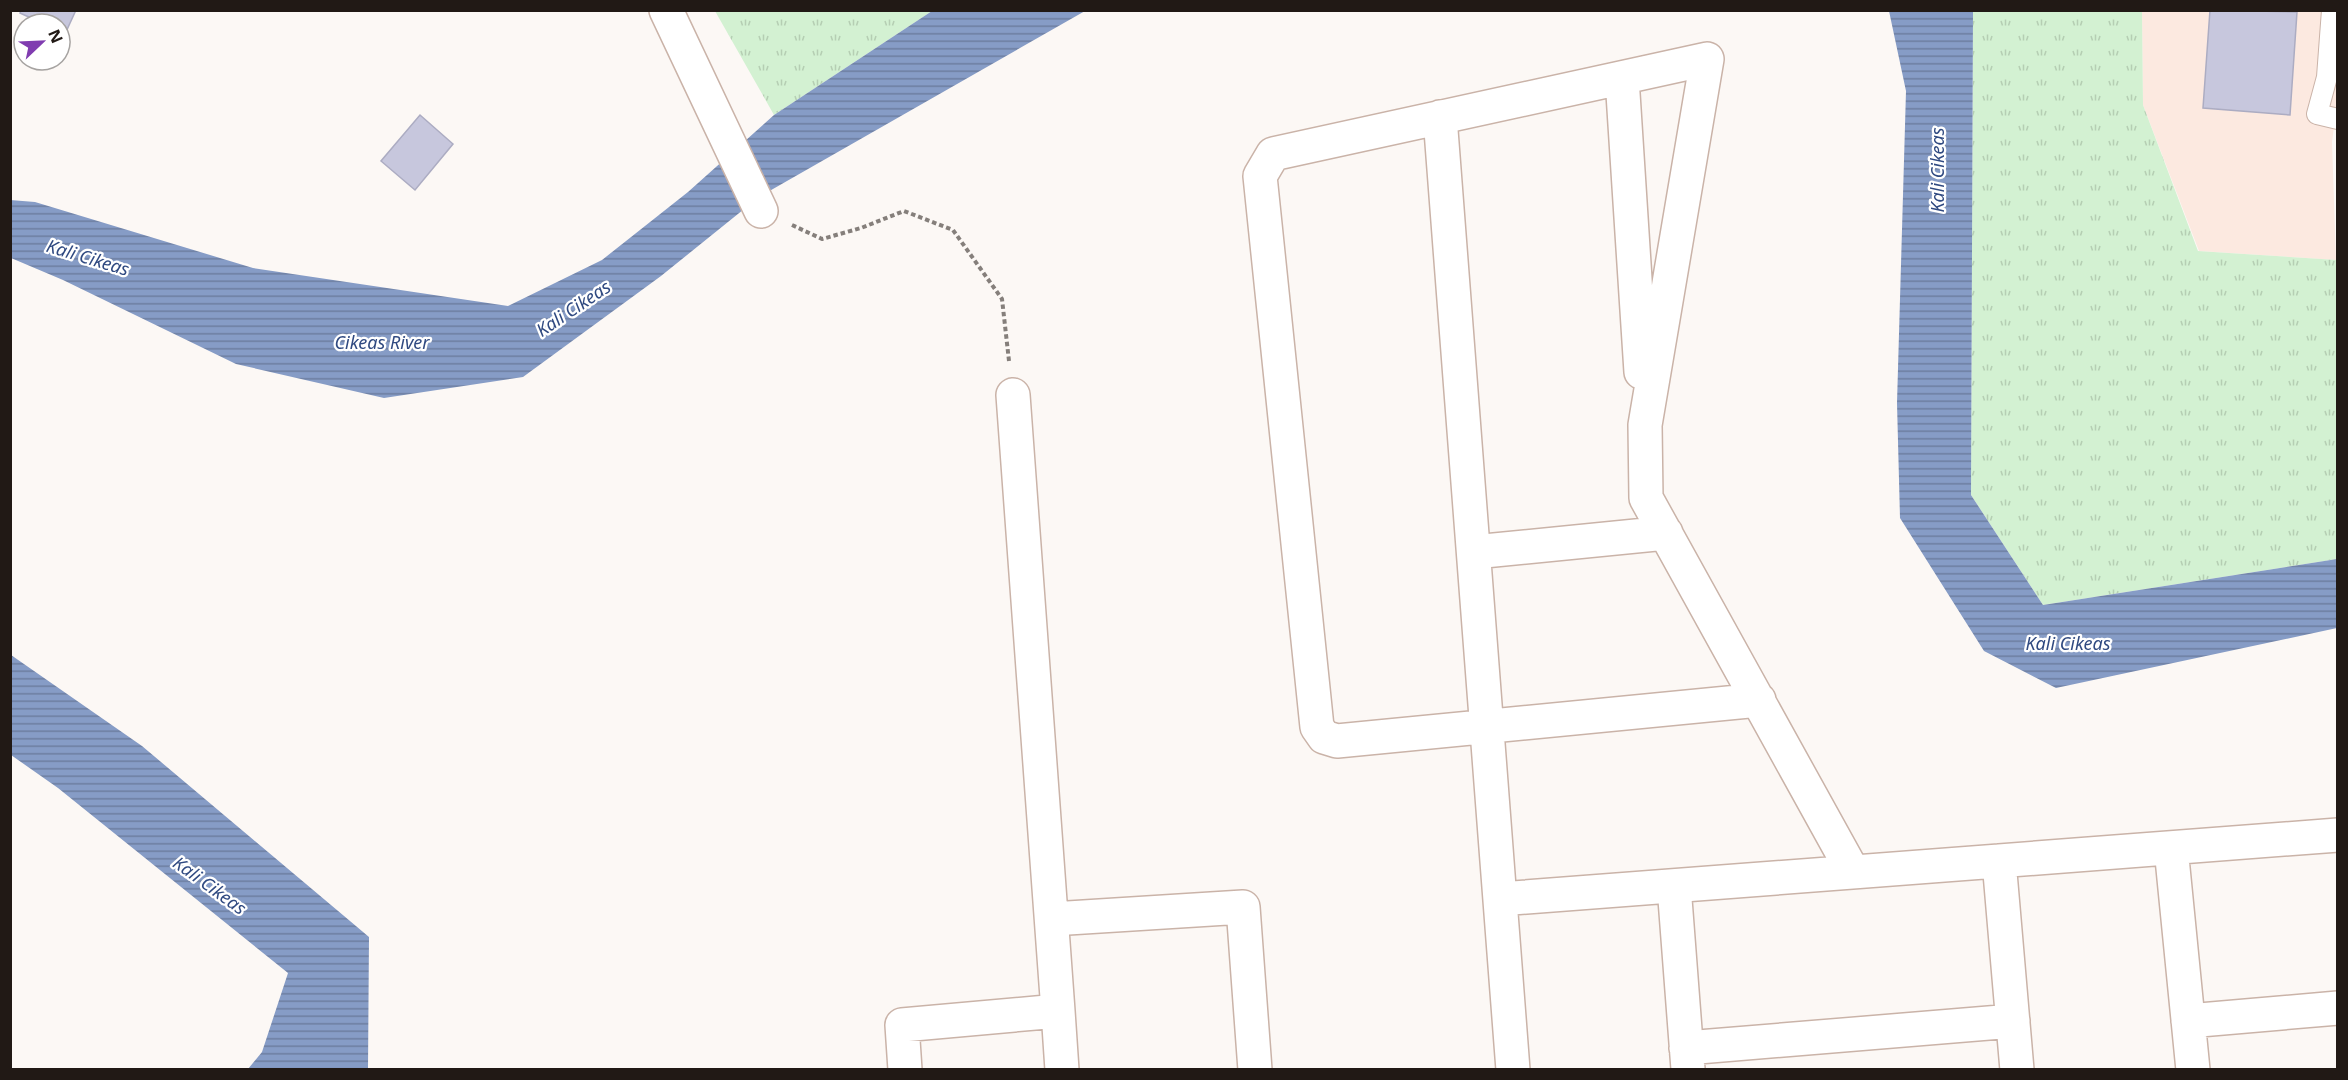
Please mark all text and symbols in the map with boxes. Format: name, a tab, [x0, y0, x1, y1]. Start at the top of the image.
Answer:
north arrow	[12, 12, 72, 72]
text: N	[43, 26, 68, 46]
water label: Kali Cikeas	[1925, 127, 1949, 213]
water label: Kali Cikeas	[44, 233, 132, 281]
water label: Kali Cikeas	[531, 274, 615, 342]
water label: Cikeas River	[335, 330, 430, 354]
water label: Kali Cikeas	[2025, 631, 2111, 655]
water label: Kali Cikeas	[169, 850, 252, 920]

